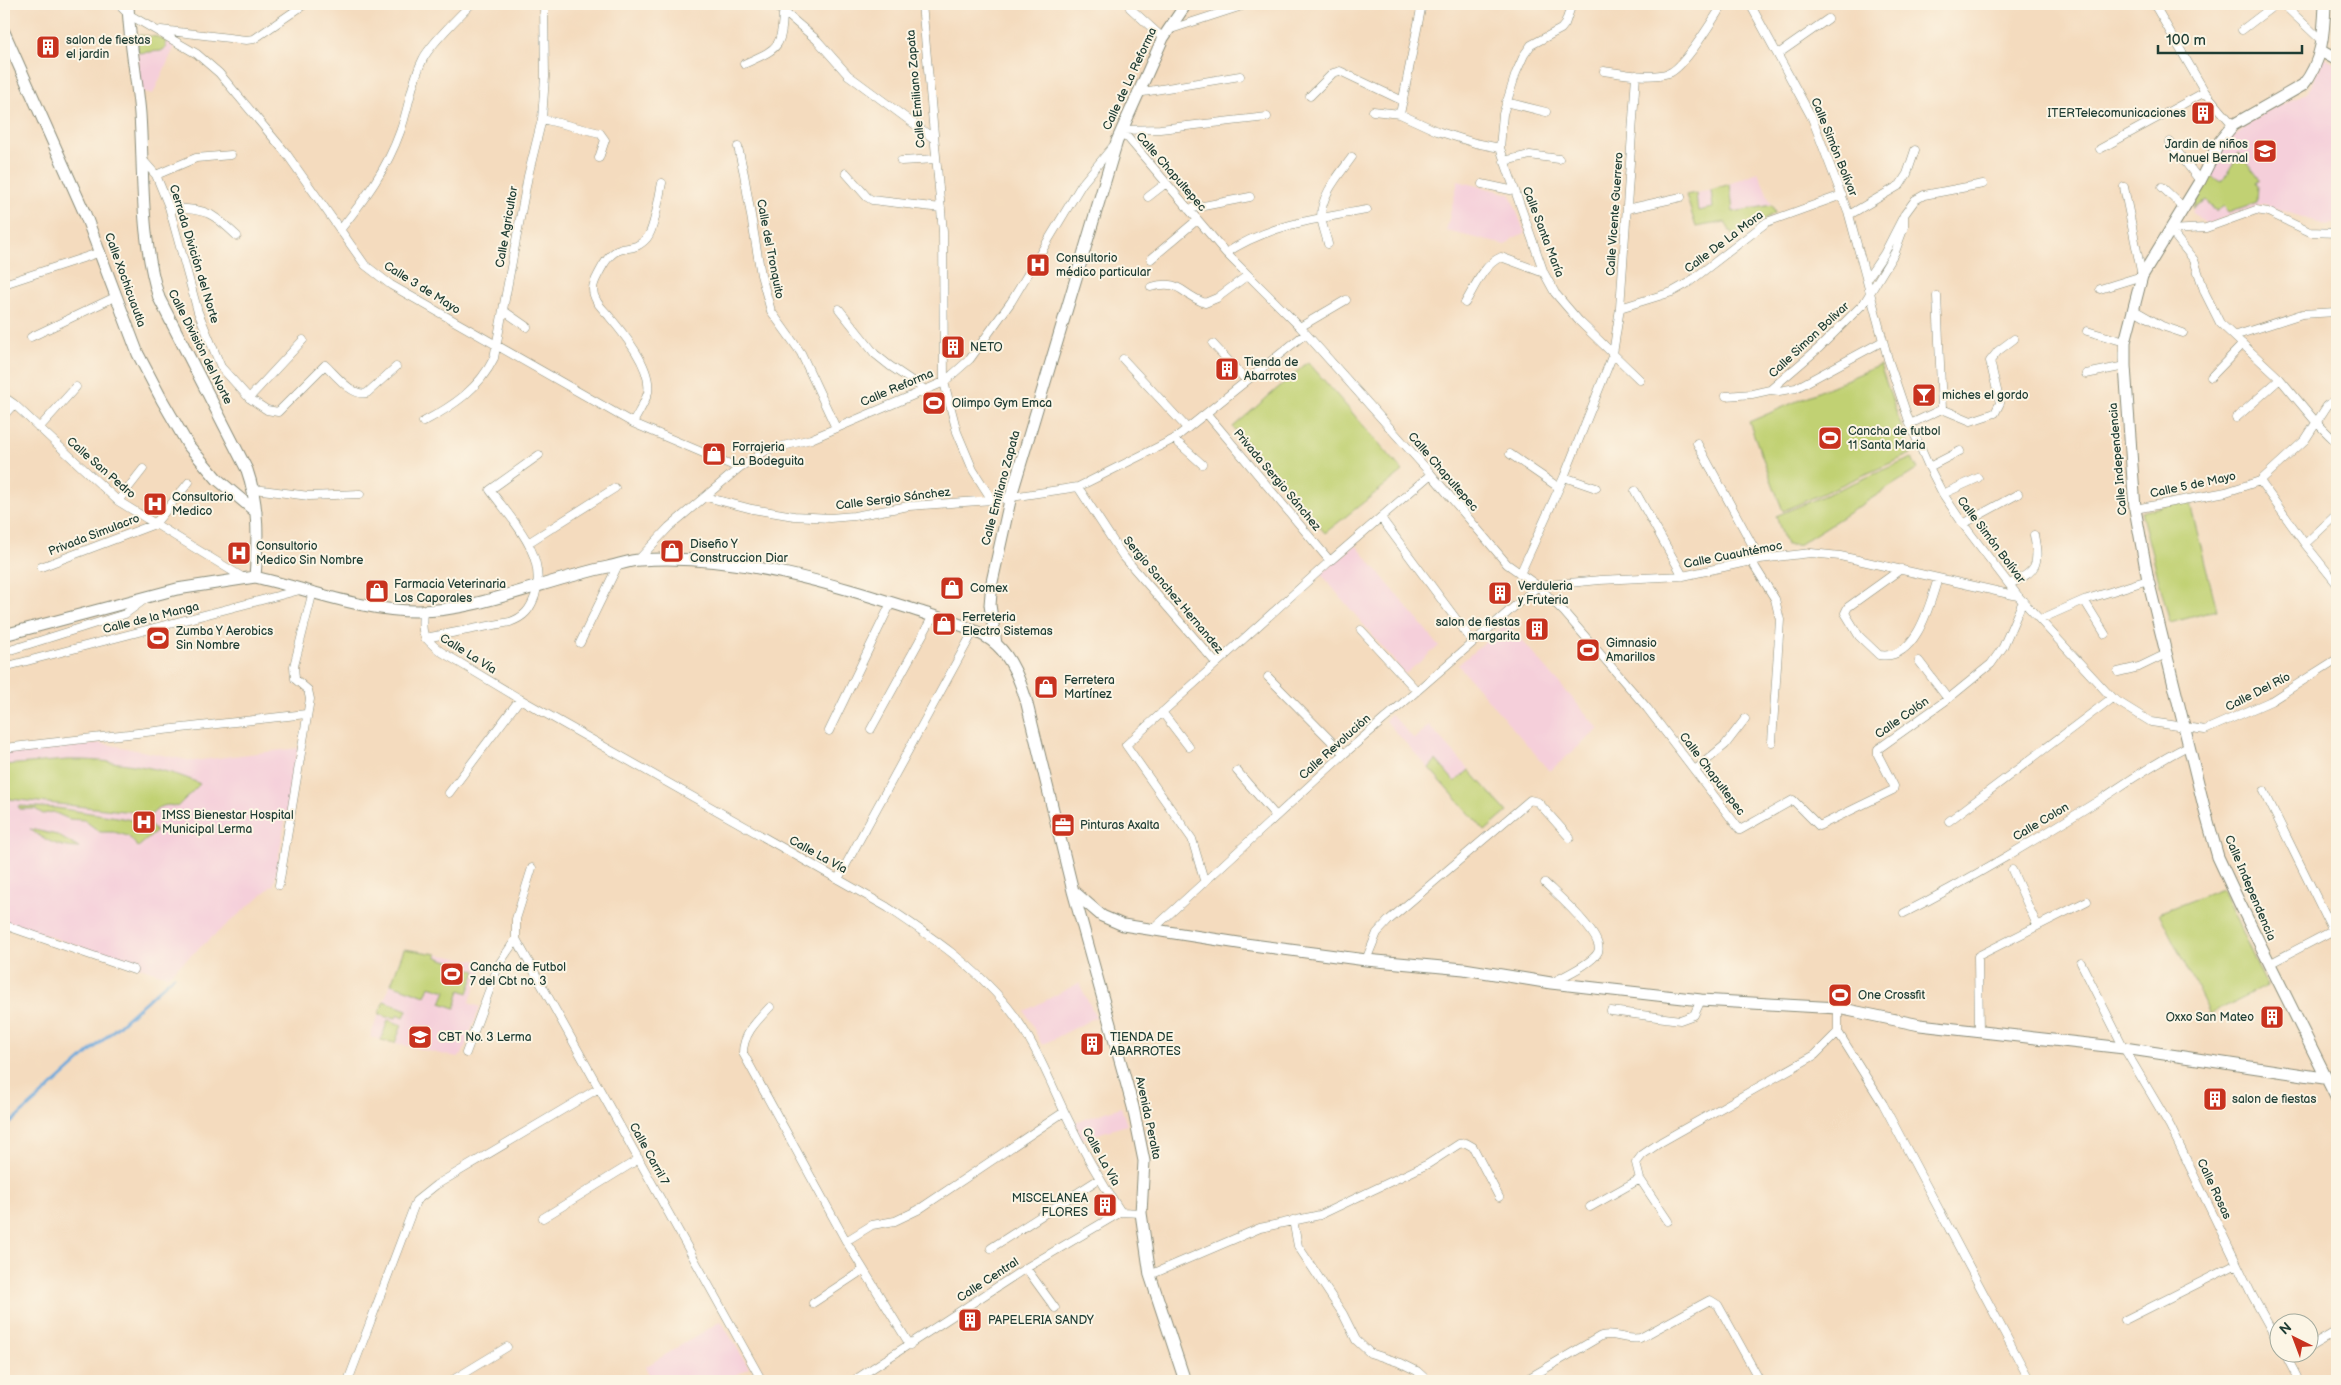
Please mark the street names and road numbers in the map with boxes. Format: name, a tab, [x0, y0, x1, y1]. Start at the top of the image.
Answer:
street label: Calle de La Reforma	[1100, 25, 1160, 133]
street label: Calle Emiliano Zapata	[903, 29, 929, 149]
street label: Calle Simón Bolívar	[1807, 96, 1861, 199]
street label: Calle Chapultepec	[1133, 129, 1209, 215]
street label: Calle Vicente Guerrero	[1603, 151, 1627, 276]
street label: Cerrada Divición del Norte	[166, 183, 222, 325]
street label: Calle Santa María	[1519, 184, 1567, 280]
street label: Calle Agricultor	[492, 185, 522, 269]
street label: Calle del Tronquito	[753, 198, 787, 300]
street label: Calle De La Mora	[1682, 207, 1766, 276]
street label: Calle Xochicuautla	[101, 231, 149, 329]
street label: Calle 3 de Mayo	[381, 258, 463, 318]
street label: Calle División del Norte	[165, 287, 235, 407]
street label: Calle Simon Bolivar	[1766, 298, 1853, 381]
street label: Calle Reforma	[858, 366, 936, 410]
street label: Calle Independencia	[2106, 402, 2130, 516]
street label: Privada Sergio Sánchez	[1230, 426, 1324, 534]
street label: Calle Emiliano Zapata	[978, 429, 1024, 547]
street label: Calle Chapultepec	[1405, 429, 1481, 515]
street label: Calle San Pedro	[63, 434, 139, 502]
street label: Calle 5 de Mayo	[2149, 469, 2237, 501]
street label: Calle Sergio Sánchez	[835, 484, 951, 513]
street label: Calle Simón Bolívar	[1953, 494, 2029, 587]
street label: Privada Simulacro	[46, 511, 142, 559]
street label: Sergio Sanchez Hernandez	[1120, 533, 1227, 657]
street label: Calle Cuauhtémoc	[1683, 538, 1783, 572]
street label: Calle de la Manga	[101, 599, 201, 637]
street label: Calle La Vía	[437, 631, 499, 677]
street label: Calle Del Río	[2223, 669, 2293, 715]
street label: Calle Colón	[1872, 694, 1932, 742]
street label: Calle Revolución	[1296, 711, 1374, 783]
street label: Calle Chapultepec	[1676, 730, 1748, 818]
street label: Calle Colon	[2010, 799, 2072, 845]
street label: Calle La Vía	[786, 833, 850, 877]
street label: Calle Independencia	[2221, 833, 2279, 943]
street label: Avenida Peralta	[1132, 1075, 1164, 1161]
street label: Calle Carril 7	[626, 1120, 672, 1188]
street label: Calle La Vía	[1079, 1125, 1123, 1189]
street label: Calle Rosas	[2193, 1156, 2235, 1222]
street label: Calle Central	[954, 1254, 1022, 1306]

